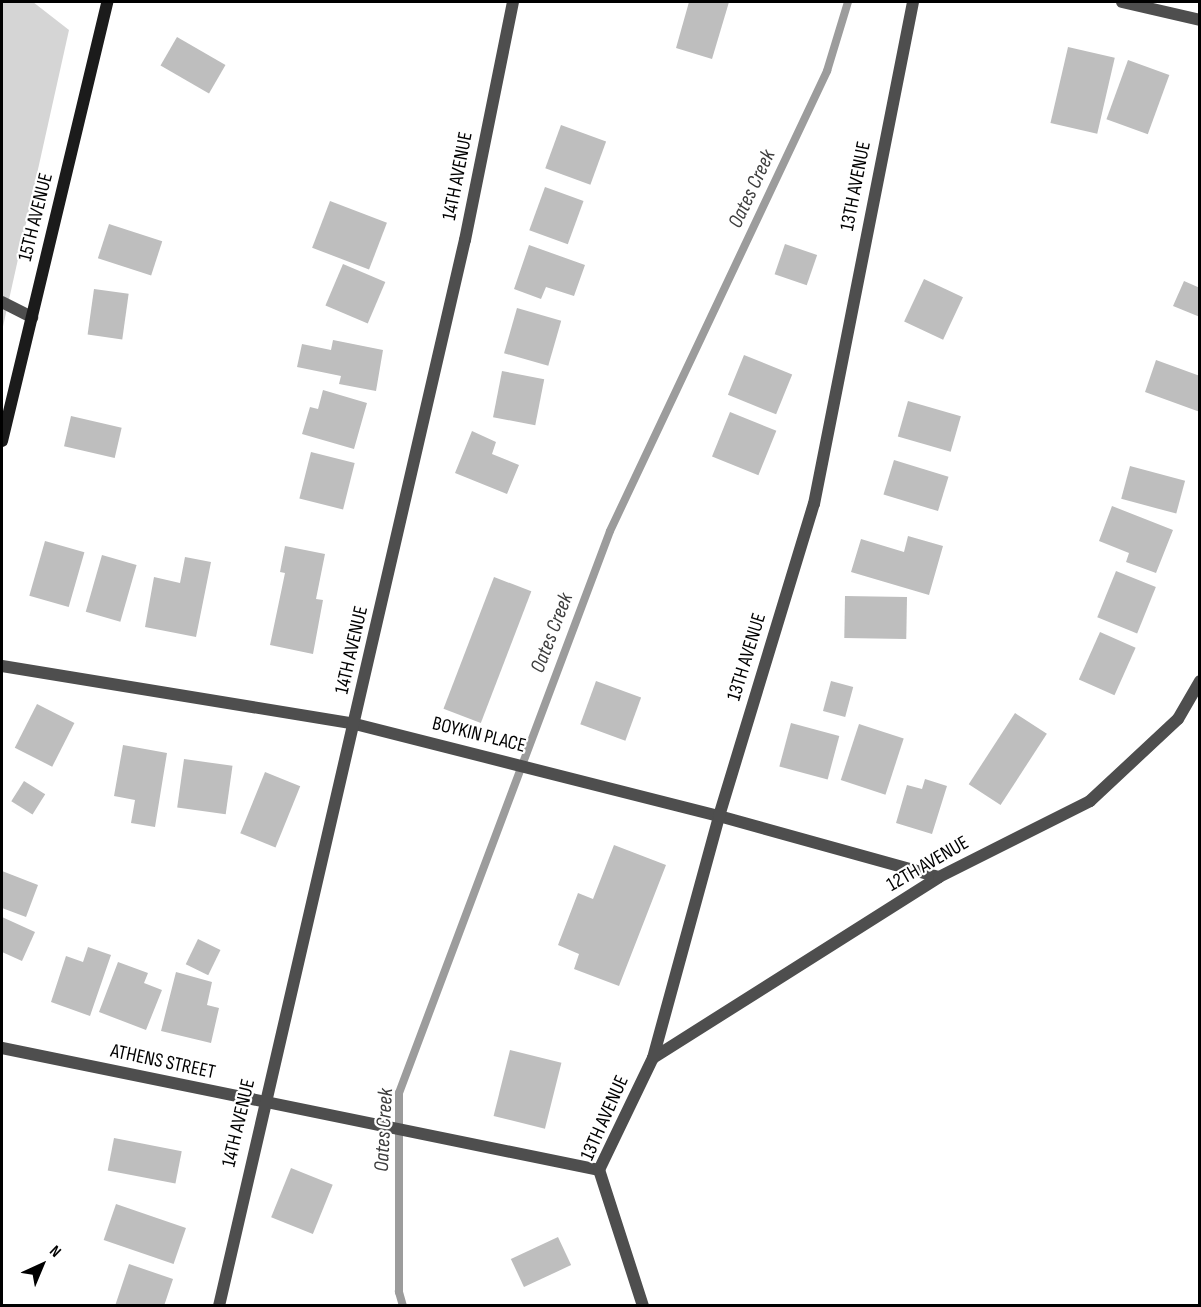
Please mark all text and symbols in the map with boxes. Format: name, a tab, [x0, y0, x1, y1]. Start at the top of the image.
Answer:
street label: 14TH AVENUE	[438, 130, 478, 222]
street label: 13TH AVENUE	[836, 139, 876, 233]
water label: Oates Creek	[723, 146, 781, 232]
street label: 15TH AVENUE	[13, 170, 59, 264]
water label: Oates Creek	[525, 590, 579, 676]
street label: 14TH AVENUE	[330, 604, 374, 696]
street label: 13TH AVENUE	[722, 610, 772, 704]
street label: BOYKIN PLACE	[430, 712, 528, 758]
street label: 12TH AVENUE	[883, 831, 973, 897]
street label: ATHENS STREET	[108, 1039, 218, 1085]
street label: 13TH AVENUE	[576, 1072, 634, 1164]
street label: 14TH AVENUE	[217, 1077, 261, 1169]
water label: Oates Creek	[369, 1088, 399, 1172]
north arrow	[12, 1235, 72, 1295]
text: N	[45, 1242, 65, 1261]

